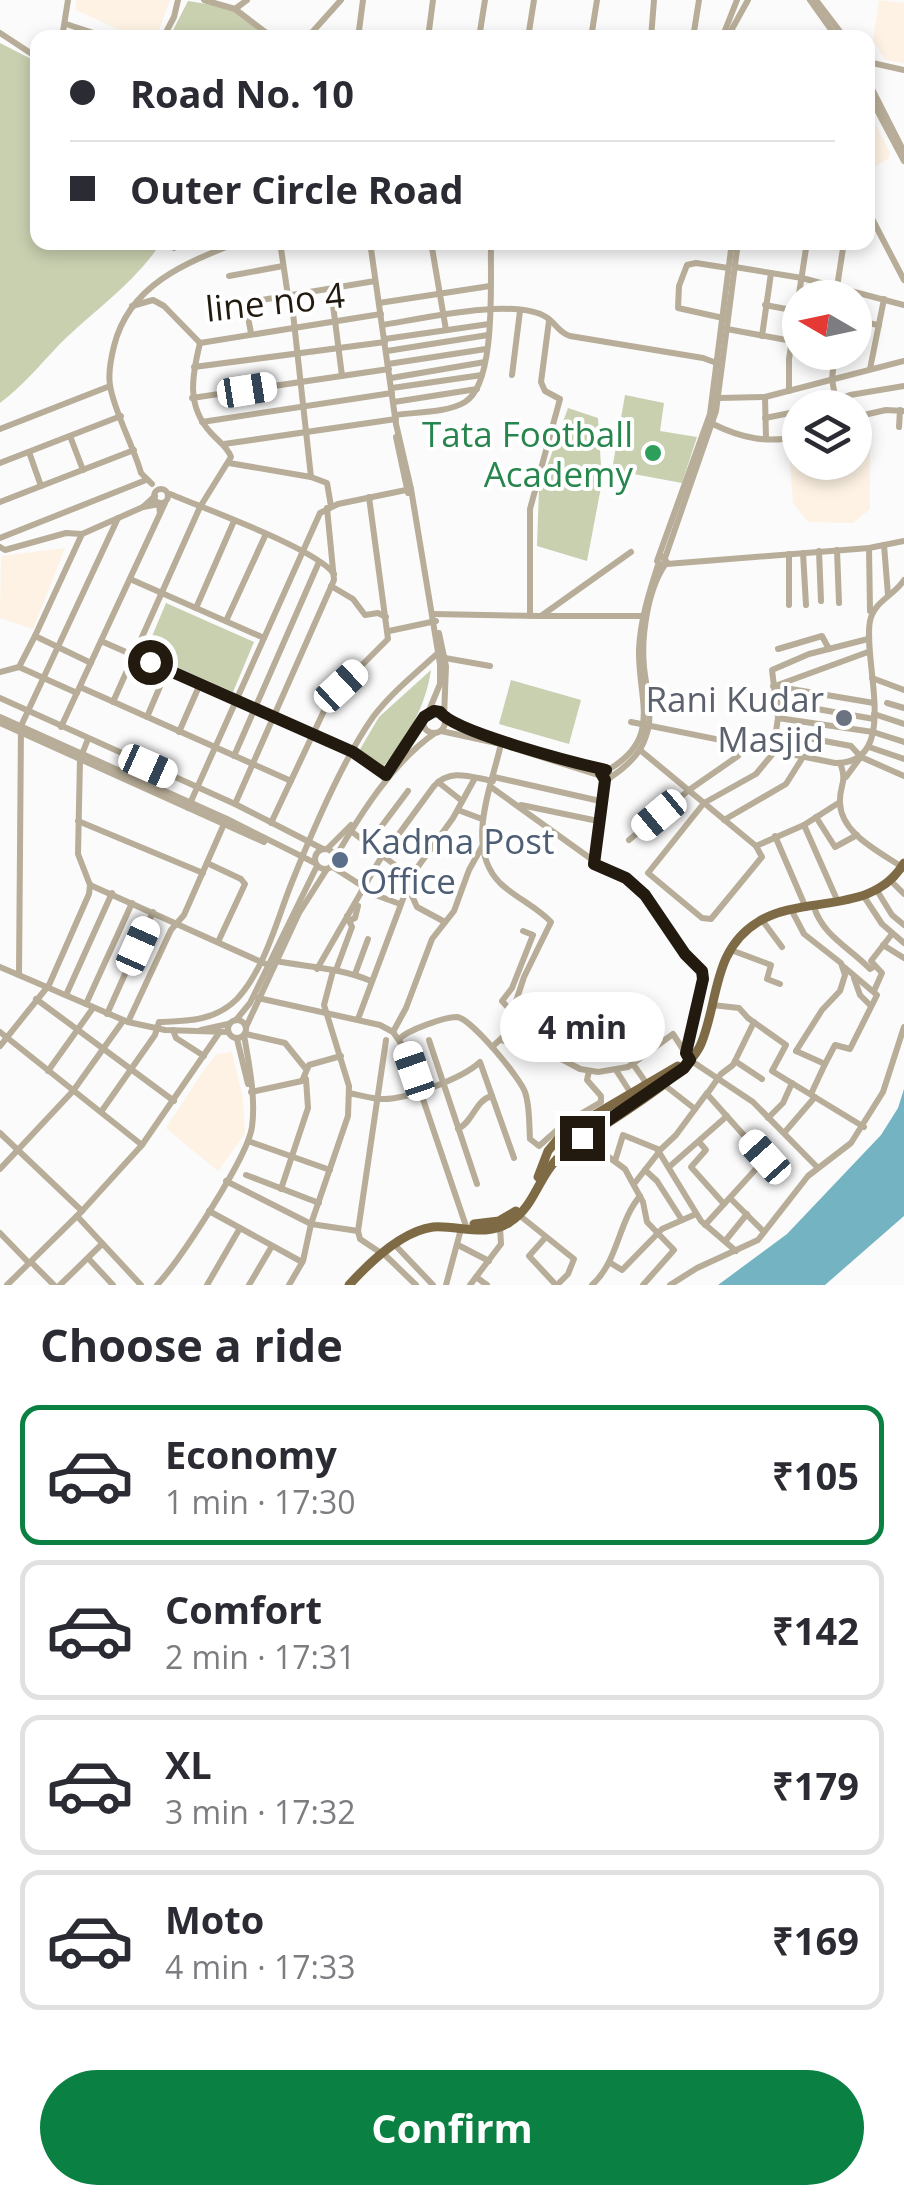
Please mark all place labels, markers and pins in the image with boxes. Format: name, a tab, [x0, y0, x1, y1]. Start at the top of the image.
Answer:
place label: Tata Football Academy	[422, 410, 633, 497]
marker: Tata Football Academy	[642, 442, 664, 464]
place label: Rani Kudar Masjid	[645, 675, 824, 762]
marker: Rani Kudar Masjid	[833, 707, 855, 729]
place label: Kadma Post Office	[360, 817, 555, 904]
marker: Kadma Post Office	[329, 849, 351, 871]

